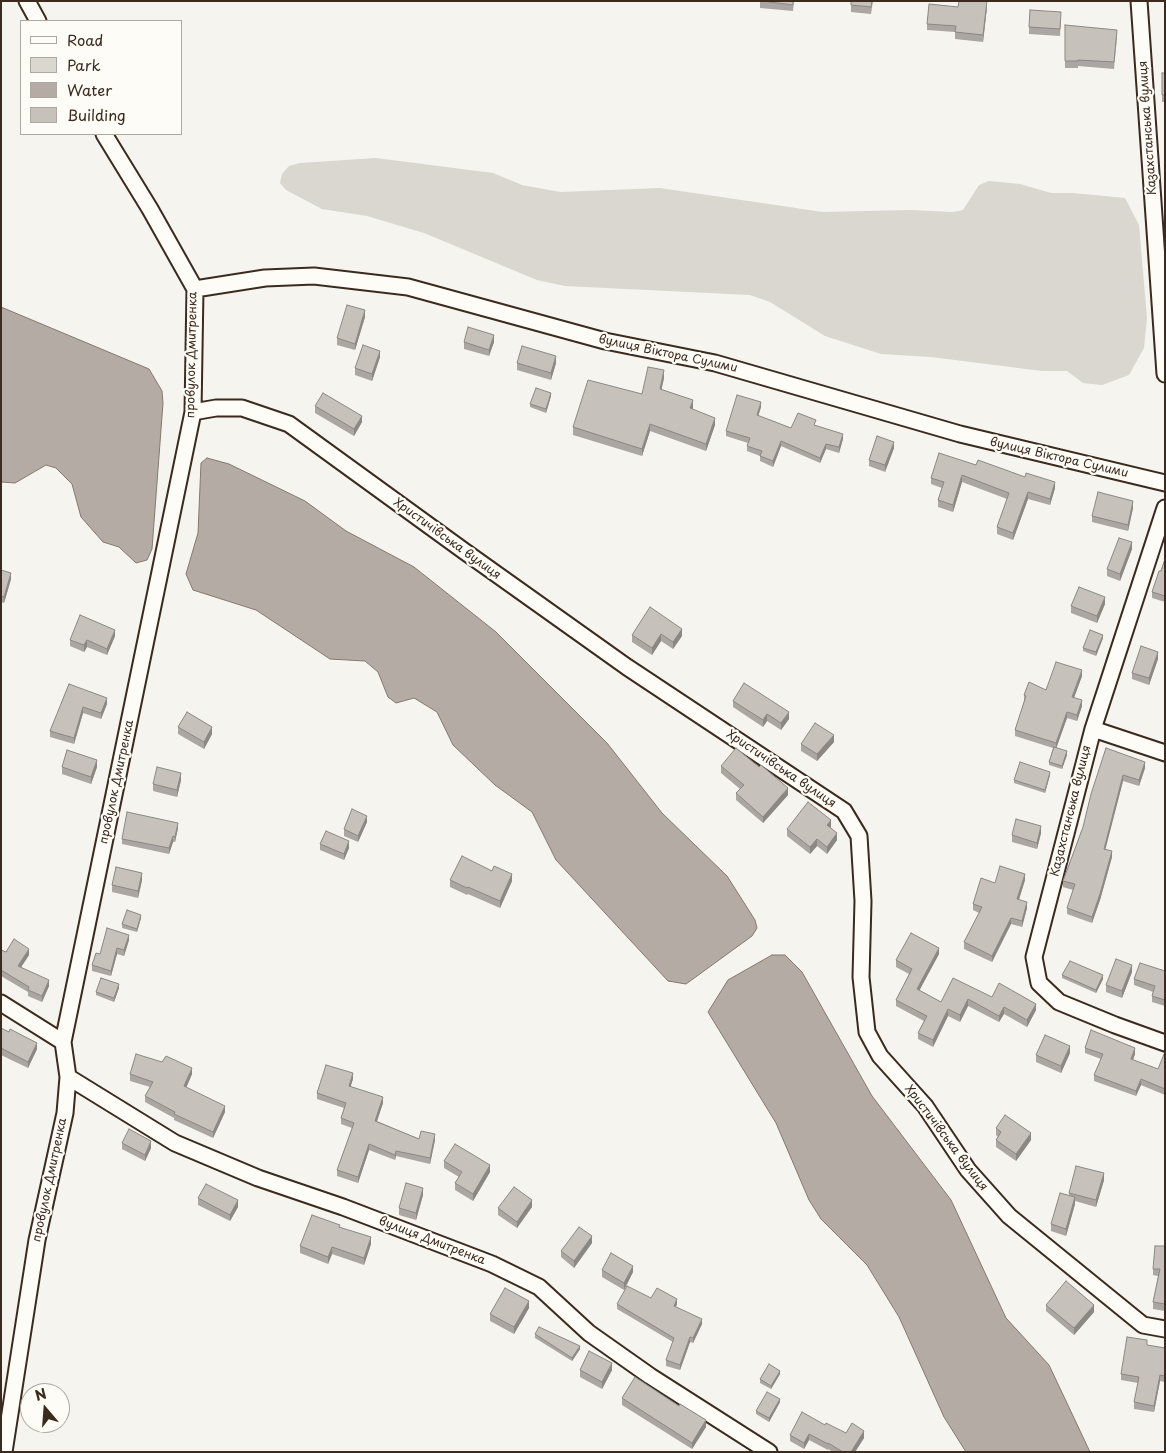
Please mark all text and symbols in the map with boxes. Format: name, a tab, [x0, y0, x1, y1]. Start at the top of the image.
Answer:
legend	[20, 20, 182, 135]
text: Road	[67, 28, 103, 51]
text: Park	[67, 53, 101, 76]
street label: Казахстанська вулиця	[1136, 60, 1160, 196]
text: Water	[67, 78, 112, 101]
text: Building	[67, 103, 126, 126]
street label: провулок Дмитренка	[184, 292, 200, 418]
street label: вулиця Віктора Сулими	[597, 332, 739, 376]
street label: вулиця Віктора Сулими	[988, 435, 1130, 481]
street label: Христичівська вулиця	[391, 495, 503, 583]
street label: провулок Дмитренка	[97, 719, 137, 845]
street label: Христичівська вулиця	[723, 727, 839, 811]
street label: Казахстанська вулиця	[1048, 744, 1094, 878]
street label: Христичівська вулиця	[901, 1082, 991, 1194]
street label: провулок Дмитренка	[30, 1117, 70, 1243]
street label: вулиця Дмитренка	[377, 1214, 487, 1268]
north arrow	[20, 1383, 70, 1433]
text: N	[32, 1383, 49, 1406]

